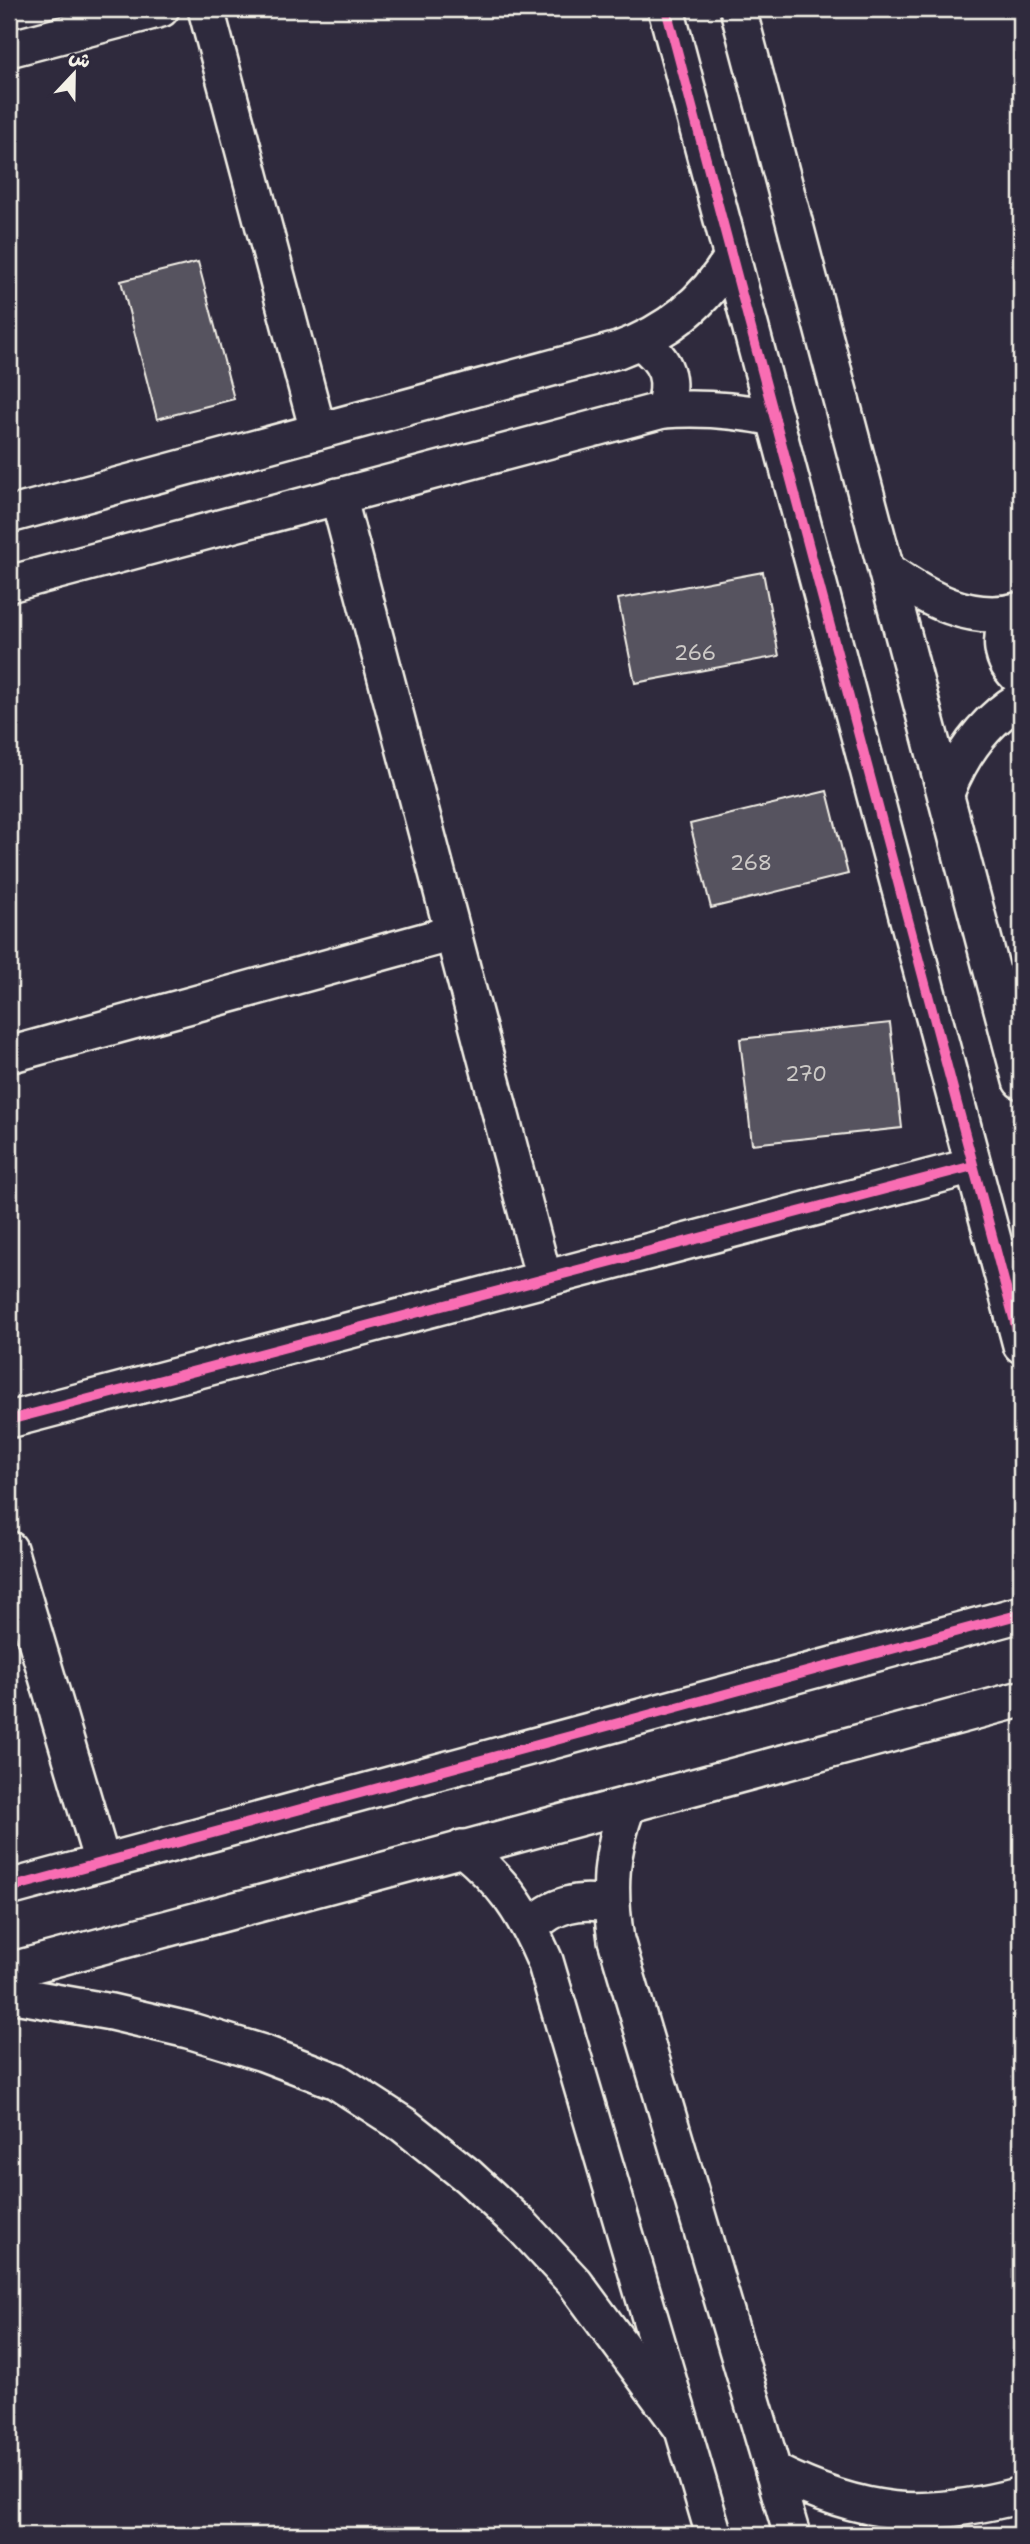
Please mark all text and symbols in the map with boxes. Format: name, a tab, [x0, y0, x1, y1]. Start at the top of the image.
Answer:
north arrow	[38, 38, 108, 108]
text: ش	[66, 43, 95, 74]
house number: 266	[674, 639, 716, 667]
house number: 268	[730, 849, 772, 877]
house number: 270	[785, 1060, 827, 1088]

